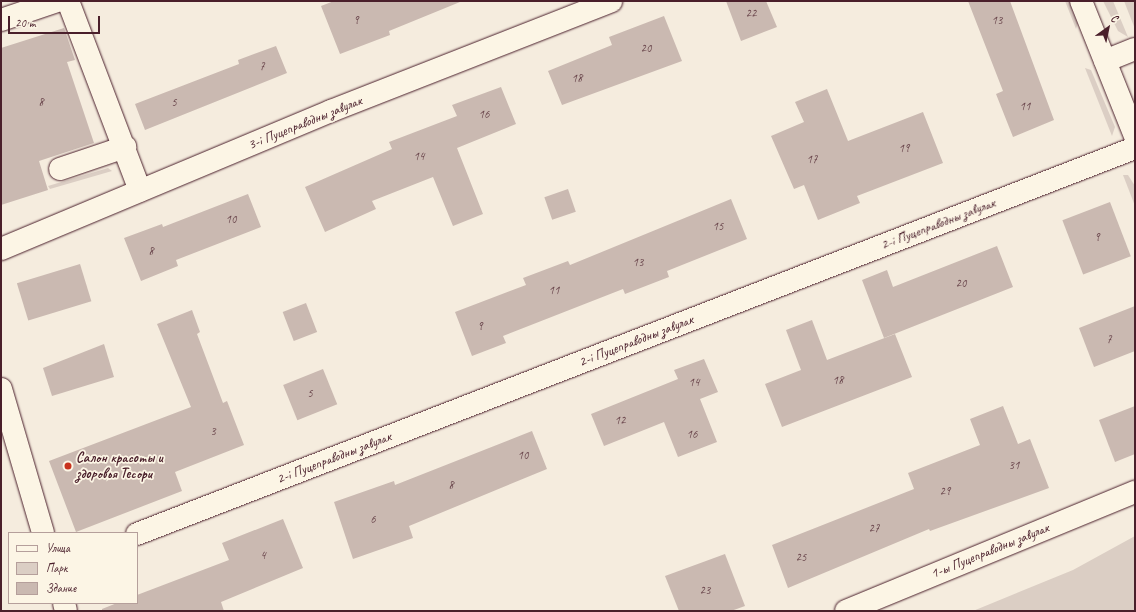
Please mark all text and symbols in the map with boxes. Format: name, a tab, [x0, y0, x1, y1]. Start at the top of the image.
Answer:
house number: 22	[746, 7, 756, 21]
scale bar	[10, 8, 102, 34]
north arrow	[1088, 8, 1128, 48]
text: С	[1108, 11, 1121, 25]
house number: 9	[353, 14, 359, 28]
house number: 13	[992, 14, 1002, 28]
text: 20 m	[15, 15, 35, 31]
house number: 20	[641, 42, 651, 56]
house number: 7	[259, 60, 265, 74]
house number: 18	[572, 72, 582, 86]
street label: 3-і Пуцеправодны завулак	[246, 93, 364, 153]
house number: 8	[38, 96, 44, 110]
house number: 5	[171, 96, 177, 110]
house number: 11	[1020, 100, 1030, 114]
house number: 16	[479, 108, 489, 122]
house number: 19	[899, 142, 909, 156]
house number: 14	[414, 150, 424, 164]
house number: 17	[807, 153, 817, 167]
street label: 2-і Пуцеправодны завулак	[878, 194, 998, 254]
house number: 10	[226, 213, 236, 227]
house number: 15	[713, 220, 723, 234]
house number: 9	[1094, 231, 1100, 245]
house number: 8	[148, 245, 154, 259]
house number: 13	[633, 256, 643, 270]
house number: 20	[956, 277, 966, 291]
house number: 11	[549, 284, 559, 298]
street label: 2-і Пуцеправодны завулак	[576, 311, 696, 371]
house number: 9	[477, 320, 483, 334]
house number: 7	[1106, 333, 1112, 347]
house number: 18	[833, 374, 843, 388]
house number: 14	[689, 376, 699, 390]
house number: 5	[307, 387, 313, 401]
house number: 12	[615, 414, 625, 428]
house number: 3	[210, 425, 216, 439]
street label: 2-і Пуцеправодны завулак	[274, 428, 394, 488]
house number: 16	[687, 428, 697, 442]
house number: 10	[518, 449, 528, 463]
place label: Салон красоты и здоровья Тесори	[76, 450, 163, 482]
house number: 31	[1009, 459, 1019, 473]
marker: Салон красоты и здоровья Тесори	[63, 461, 73, 471]
house number: 8	[448, 479, 454, 493]
house number: 29	[940, 485, 950, 499]
house number: 6	[370, 513, 376, 527]
street label: 1-ы Пуцеправодны завулак	[928, 520, 1052, 582]
house number: 27	[869, 522, 879, 536]
legend	[8, 532, 138, 604]
text: Улица	[46, 540, 70, 556]
house number: 4	[260, 549, 266, 563]
house number: 25	[796, 551, 806, 565]
text: Парк	[46, 560, 67, 576]
text: Здание	[46, 580, 76, 596]
house number: 23	[700, 584, 710, 598]

